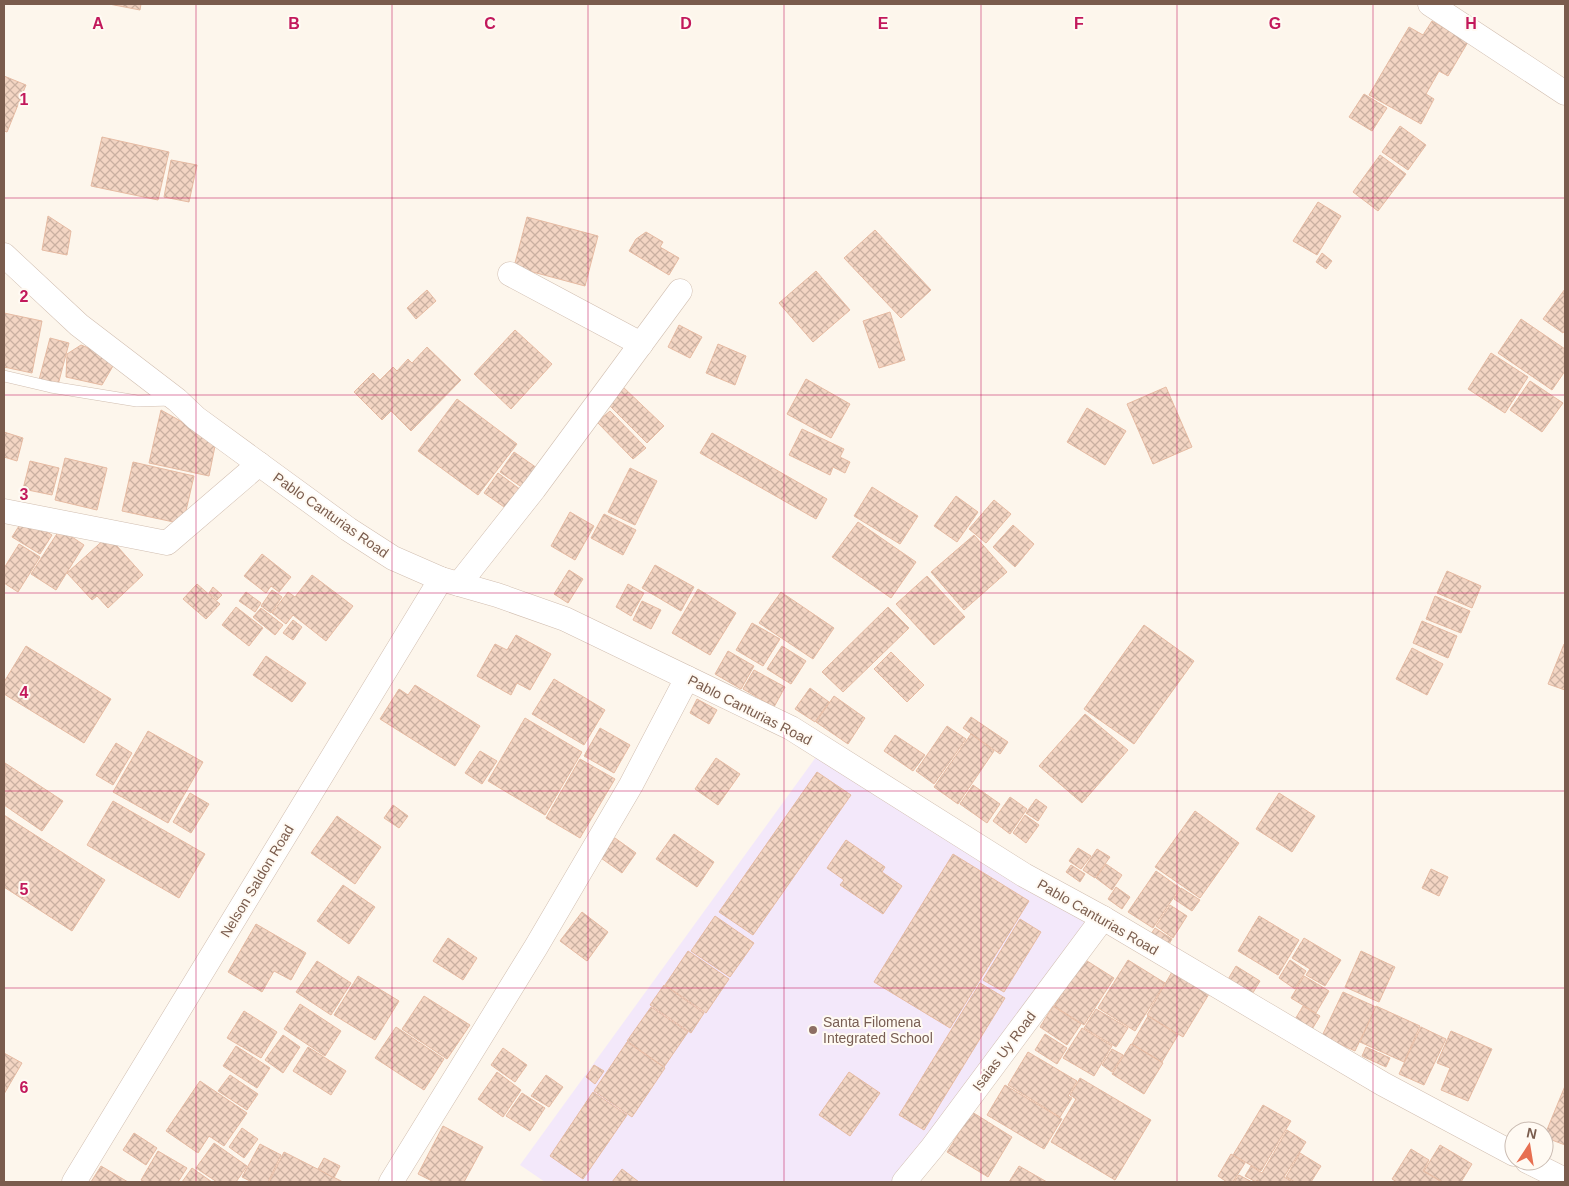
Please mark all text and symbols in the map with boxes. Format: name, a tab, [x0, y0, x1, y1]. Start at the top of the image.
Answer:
text: A	[92, 15, 104, 32]
text: B	[288, 15, 300, 32]
text: C	[484, 15, 496, 32]
text: D	[680, 15, 692, 32]
text: E	[878, 15, 889, 32]
text: F	[1074, 15, 1084, 32]
text: G	[1269, 15, 1281, 32]
text: H	[1465, 15, 1477, 32]
text: 1	[20, 91, 29, 108]
text: 2	[20, 288, 29, 305]
street label: Pablo Canturias Road	[270, 469, 392, 561]
text: 3	[20, 486, 29, 503]
street label: Pablo Canturias Road	[685, 672, 815, 748]
text: 4	[20, 684, 29, 701]
street label: Nelson Saldon Road	[217, 822, 297, 940]
street label: Pablo Canturias Road	[1035, 876, 1161, 958]
text: 5	[20, 881, 29, 898]
street label: Isaias Uy Road	[969, 1008, 1039, 1094]
place label: Santa Filomena Integrated School	[823, 1014, 933, 1046]
marker: Santa Filomena Integrated School	[807, 1024, 819, 1036]
text: 6	[20, 1079, 29, 1096]
north arrow	[1504, 1121, 1554, 1171]
text: N	[1525, 1124, 1538, 1142]

